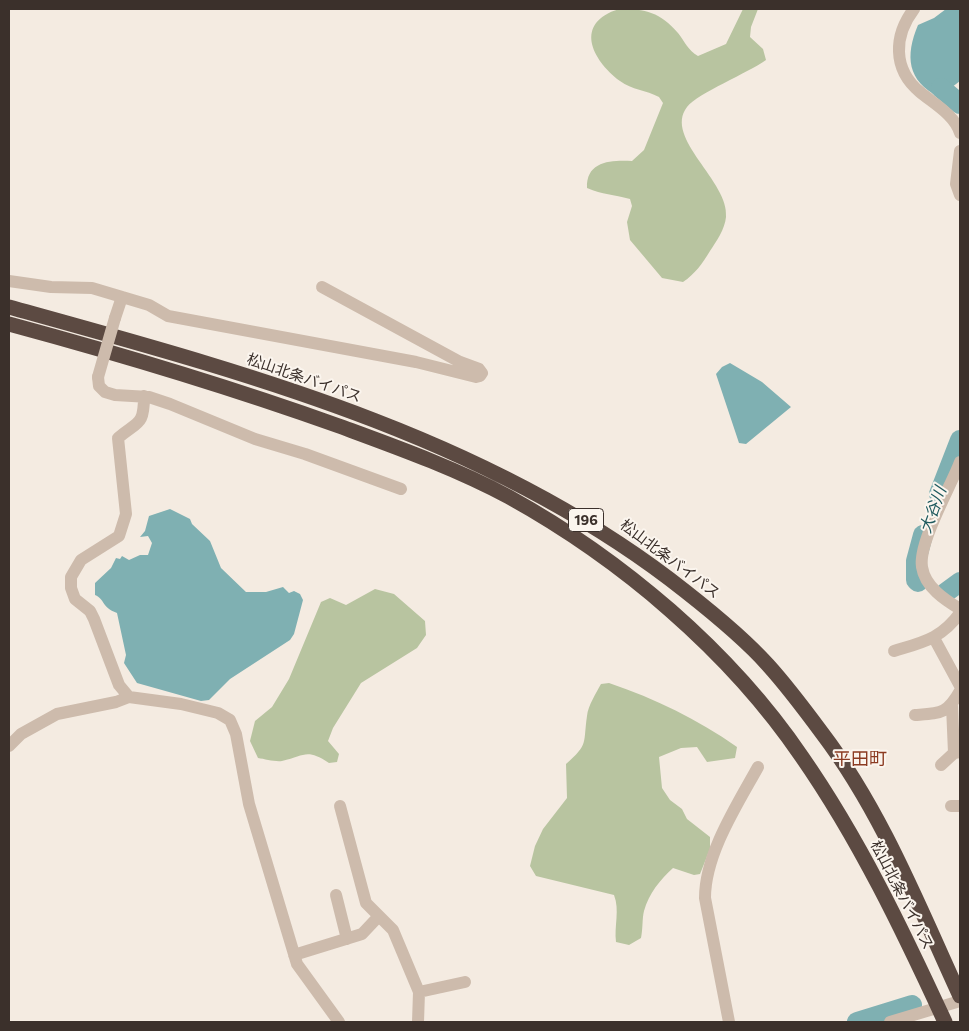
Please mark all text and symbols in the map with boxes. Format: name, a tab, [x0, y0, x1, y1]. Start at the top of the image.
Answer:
street label: 松山北条バイパス	[244, 350, 364, 406]
water label: 大谷川	[916, 484, 950, 536]
road number: 196	[568, 508, 604, 532]
street label: 松山北条バイパス	[617, 516, 723, 602]
district label: 平田町	[833, 748, 887, 770]
street label: 松山北条バイパス	[867, 837, 937, 953]

